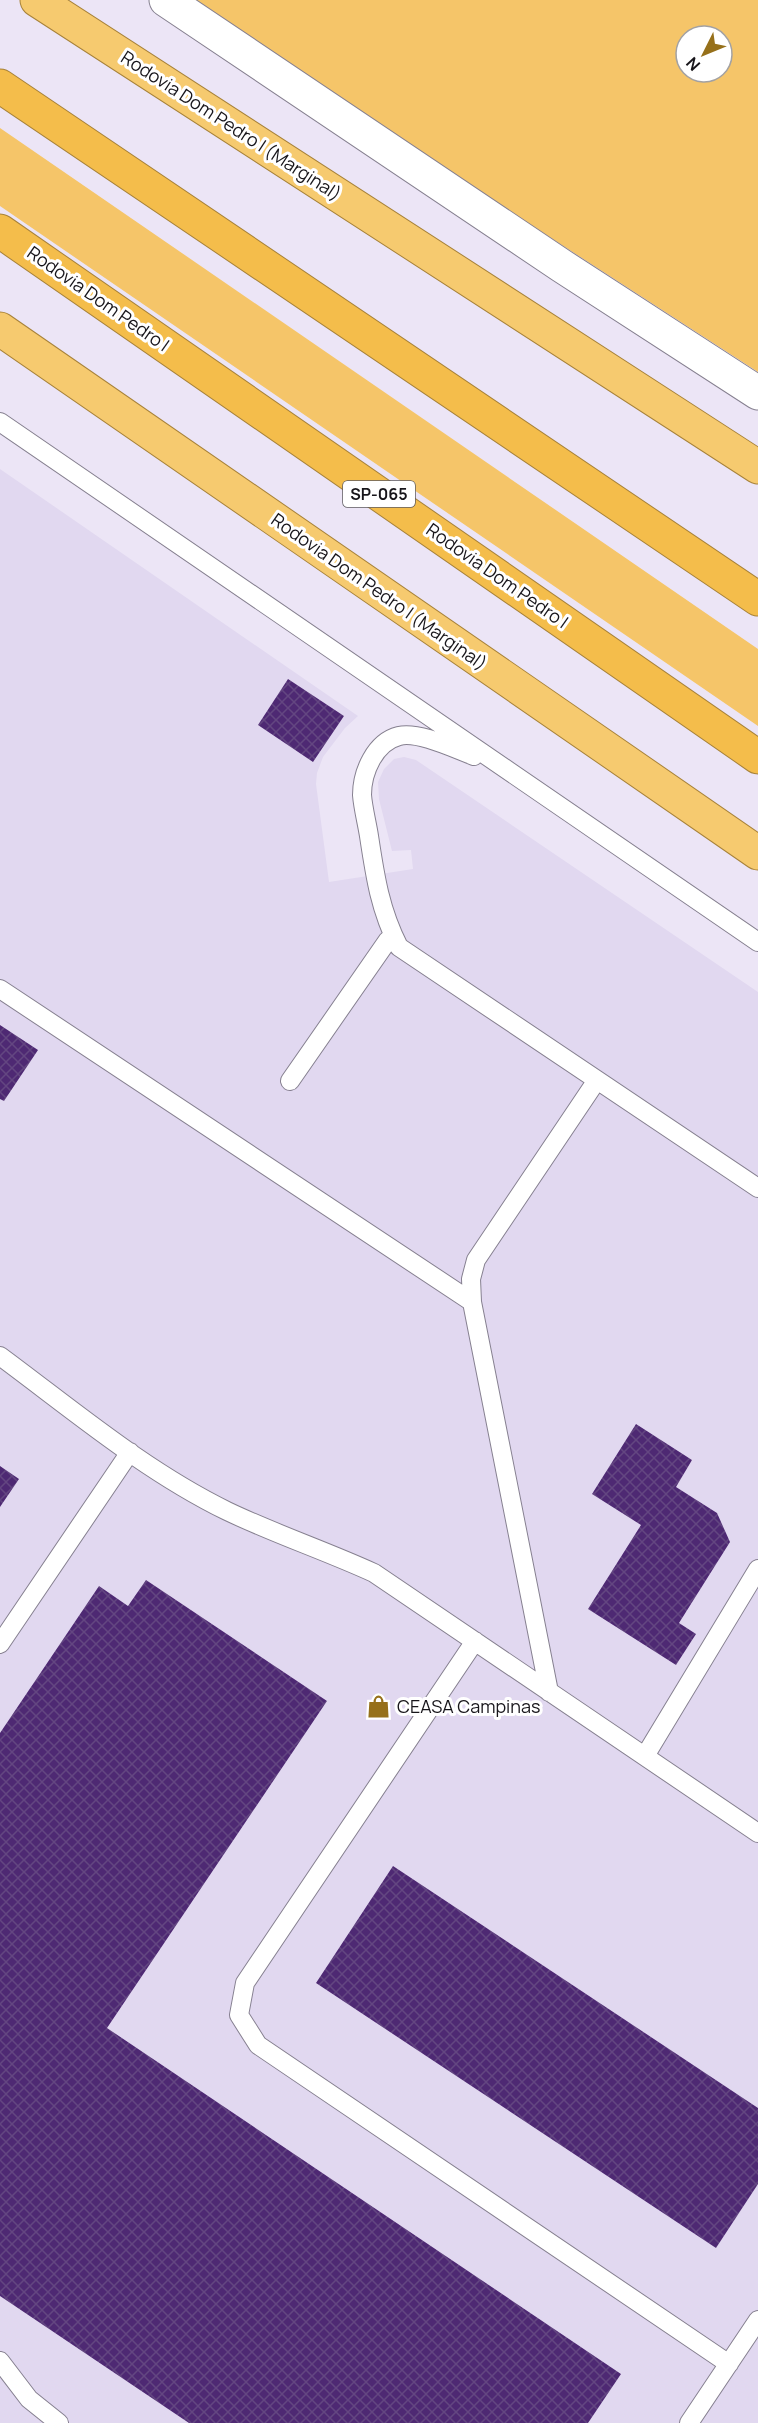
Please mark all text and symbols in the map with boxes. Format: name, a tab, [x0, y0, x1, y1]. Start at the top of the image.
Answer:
north arrow	[674, 24, 734, 84]
street label: Rodovia Dom Pedro I (Marginal)	[117, 45, 346, 206]
text: N	[681, 53, 705, 76]
street label: Rodovia Dom Pedro I	[23, 240, 174, 356]
road number: SP-065	[343, 481, 415, 507]
street label: Rodovia Dom Pedro I (Marginal)	[267, 507, 492, 675]
street label: Rodovia Dom Pedro I	[422, 517, 573, 633]
shop icon: CEASA Campinas	[366, 1694, 392, 1720]
place label: CEASA Campinas	[397, 1694, 540, 1718]

